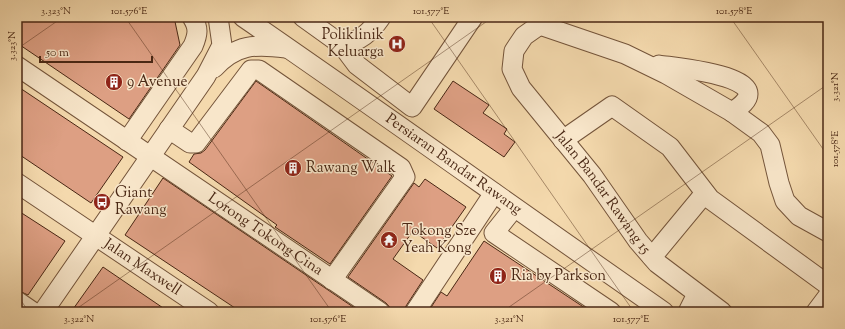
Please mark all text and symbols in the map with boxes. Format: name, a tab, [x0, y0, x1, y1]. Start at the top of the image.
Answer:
text: 3.323°N	[41, 4, 71, 19]
text: 101.576°E	[111, 4, 147, 19]
text: 101.577°E	[413, 4, 449, 19]
text: 101.578°E	[716, 4, 752, 19]
place label: Poliklinik Keluarga	[322, 25, 384, 63]
text: 3.323°N	[5, 31, 20, 61]
hospital icon: Poliklinik Keluarga	[387, 34, 407, 54]
scale bar	[40, 38, 152, 64]
text: 50 m	[45, 44, 69, 62]
building icon: 9 Avenue	[104, 72, 124, 92]
place label: 9 Avenue	[127, 72, 188, 93]
text: 3.321°N	[828, 72, 843, 102]
street label: Persiaran Bandar Rawang	[381, 109, 526, 220]
street label: Jalan Bandar Rawang 15	[549, 126, 655, 259]
text: 101.578°E	[828, 131, 843, 167]
building icon: Rawang Walk	[283, 158, 303, 178]
place label: Rawang Walk	[306, 158, 396, 179]
place label: Giant Rawang	[115, 183, 167, 221]
street label: Lorong Tokong Cina	[204, 188, 327, 281]
bus stop icon: Giant Rawang	[92, 192, 112, 212]
place label: Tokong Sze Yeah Kong	[402, 221, 476, 259]
temple icon: Tokong Sze Yeah Kong	[379, 230, 399, 250]
street label: Jalan Maxwell	[99, 233, 185, 301]
building icon: Ria by Parkson	[488, 266, 508, 286]
place label: Ria by Parkson	[511, 266, 606, 287]
text: 3.322°N	[64, 312, 94, 327]
text: 101.576°E	[310, 312, 346, 327]
text: 3.321°N	[494, 312, 524, 327]
text: 101.577°E	[613, 312, 649, 327]

